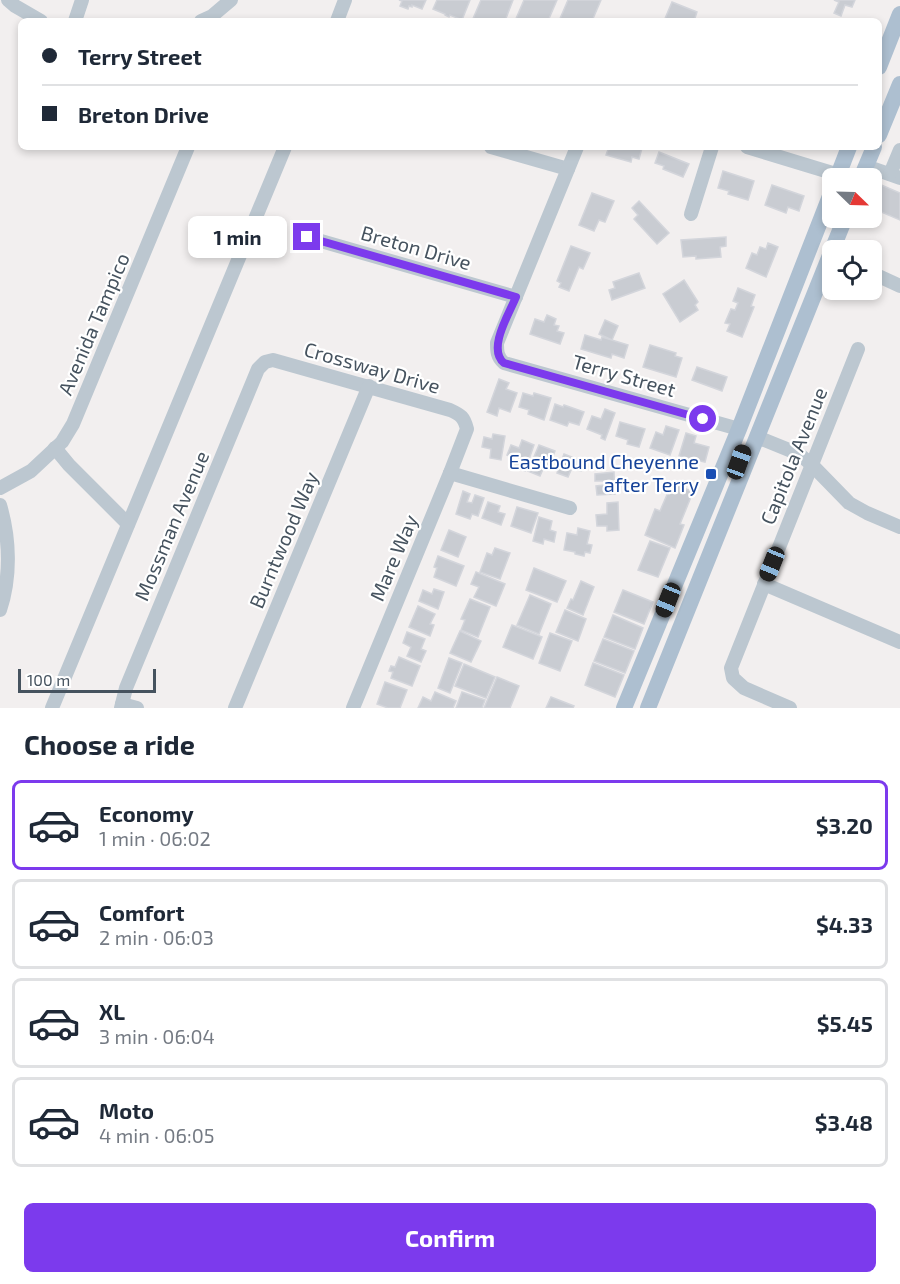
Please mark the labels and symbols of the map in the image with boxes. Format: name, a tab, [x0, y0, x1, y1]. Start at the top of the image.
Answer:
north arrow	[822, 168, 882, 228]
callout: 1 min	[187, 216, 286, 258]
street label: Breton Drive	[358, 220, 474, 274]
route end	[293, 223, 320, 250]
street label: Avenida Tampico	[52, 249, 134, 398]
street label: Crossway Drive	[302, 336, 443, 398]
street label: Terry Street	[570, 349, 679, 401]
street label: Capitola Avenue	[755, 384, 832, 528]
route start	[689, 405, 716, 432]
car	[724, 442, 754, 482]
street label: Mossman Avenue	[129, 447, 213, 604]
place label: Eastbound Cheyenne after Terry	[508, 449, 699, 496]
street label: Burntwood Way	[243, 467, 323, 612]
marker: Eastbound Cheyenne after Terry	[704, 467, 718, 481]
street label: Mare Way	[364, 510, 422, 604]
car	[757, 544, 787, 584]
car	[653, 580, 683, 620]
scale bar	[18, 666, 156, 694]

